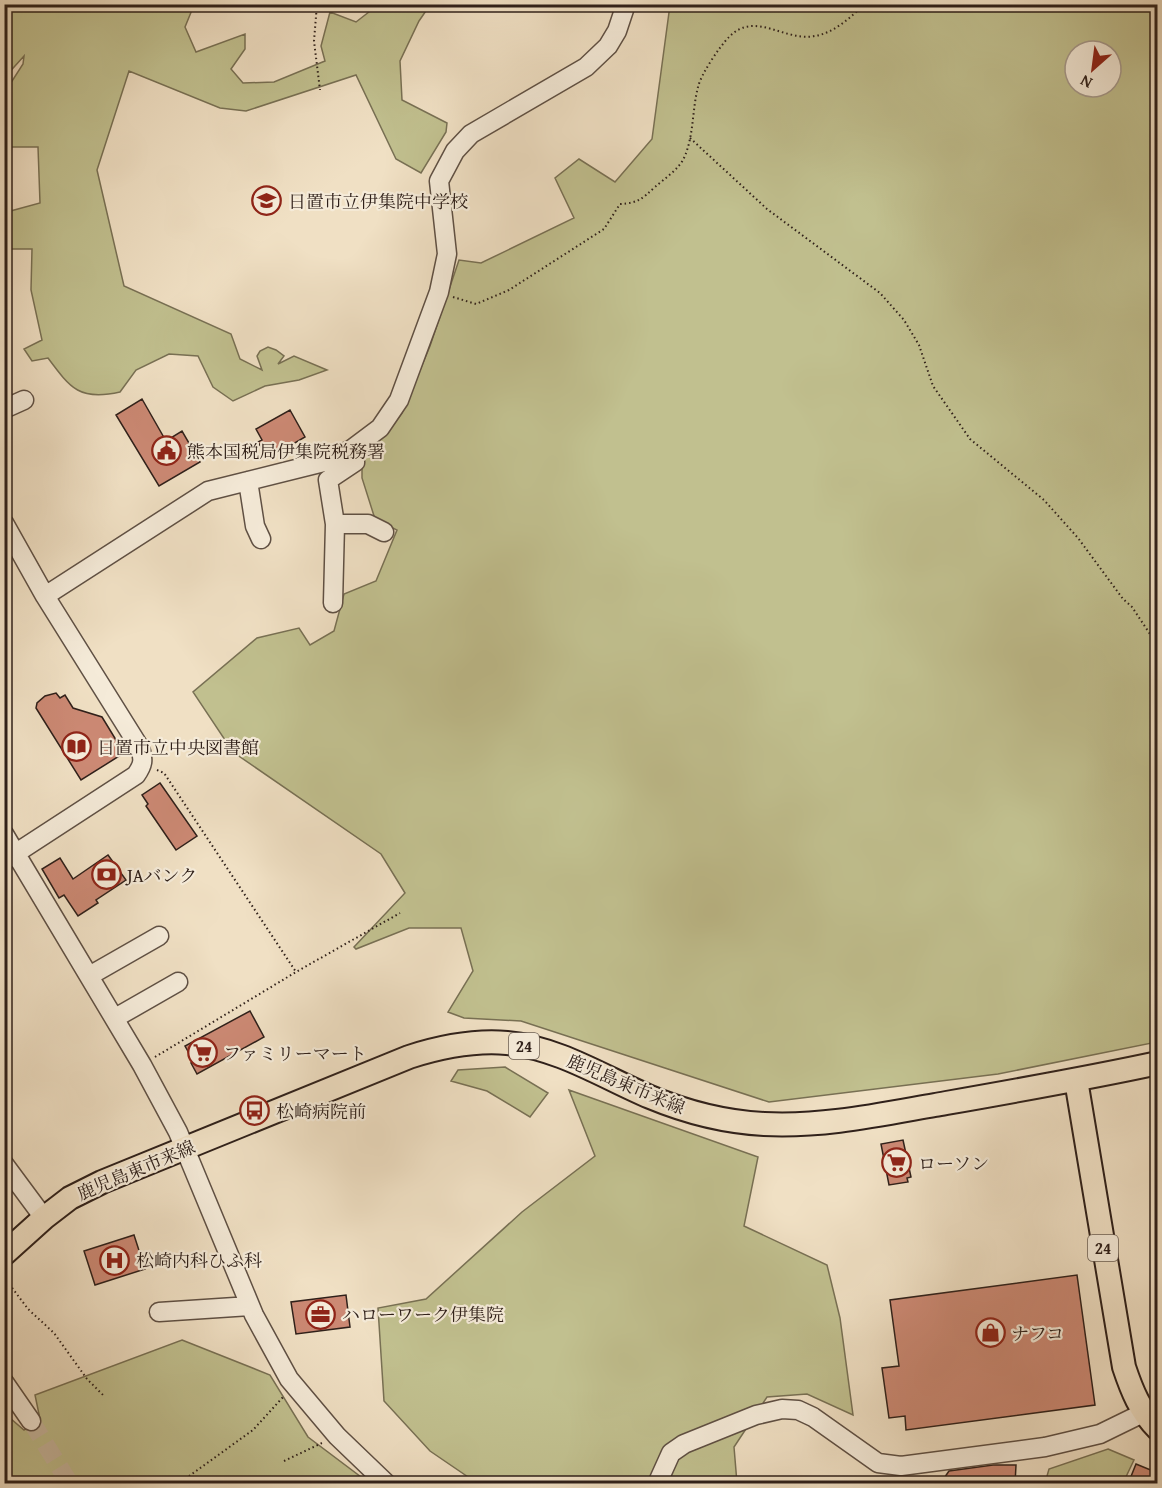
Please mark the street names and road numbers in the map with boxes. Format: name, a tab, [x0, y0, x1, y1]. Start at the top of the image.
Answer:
road number: 24	[509, 1033, 539, 1059]
street label: 鹿児島東市来線	[563, 1047, 689, 1121]
street label: 鹿児島東市来線	[73, 1133, 199, 1207]
road number: 24	[1088, 1235, 1118, 1261]

